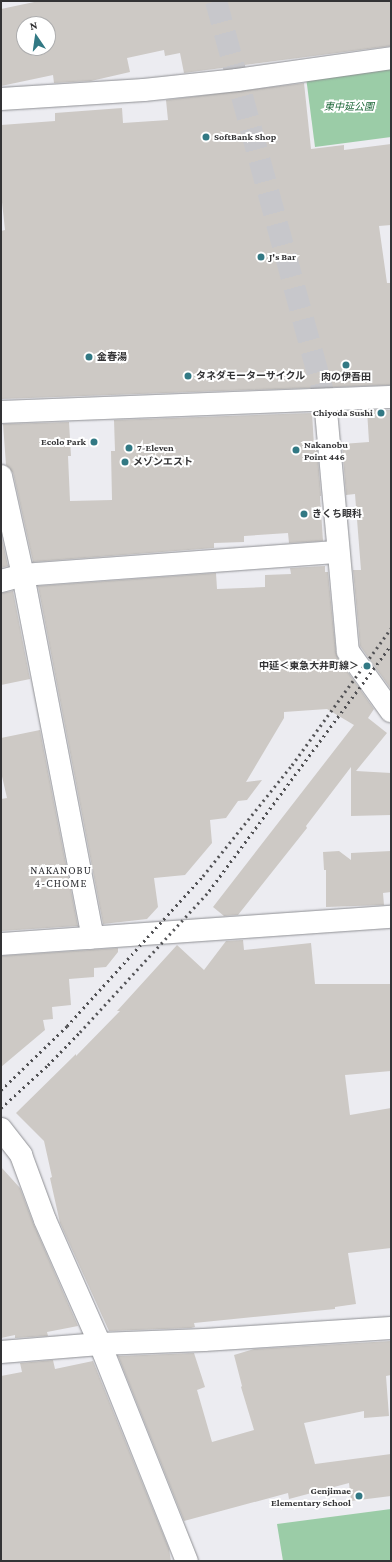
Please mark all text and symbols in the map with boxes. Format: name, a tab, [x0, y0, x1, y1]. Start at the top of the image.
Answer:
north arrow	[16, 16, 56, 56]
text: N	[29, 19, 39, 32]
park label: 東中延公園	[324, 101, 374, 113]
place label: SoftBank Shop	[214, 131, 276, 143]
marker: SoftBank Shop	[201, 132, 211, 142]
place label: J's Bar	[269, 251, 296, 263]
marker: J's Bar	[256, 252, 266, 262]
place label: 金春湯	[97, 351, 127, 363]
marker: 金春湯	[84, 352, 94, 362]
marker: 肉の伊吾田	[341, 360, 351, 370]
place label: タネダモーターサイクル	[196, 370, 306, 382]
marker: タネダモーターサイクル	[183, 371, 193, 381]
place label: 肉の伊吾田	[321, 371, 371, 383]
place label: Chiyoda Sushi	[313, 407, 373, 419]
marker: Chiyoda Sushi	[376, 408, 386, 418]
place label: Ecolo Park	[41, 436, 86, 448]
marker: Ecolo Park	[89, 437, 99, 447]
place label: Nakanobu Point 446	[304, 438, 348, 462]
place label: 7-Eleven	[137, 442, 174, 454]
marker: 7-Eleven	[124, 443, 134, 453]
marker: Nakanobu Point 446	[291, 445, 301, 455]
place label: メゾンエスト	[133, 456, 193, 468]
marker: メゾンエスト	[120, 457, 130, 467]
place label: きくち眼科	[312, 508, 362, 520]
marker: きくち眼科	[299, 509, 309, 519]
place label: 中延＜東急大井町線＞	[259, 660, 359, 672]
marker: 中延＜東急大井町線＞	[362, 661, 372, 671]
district label: NAKANOBU 4-CHOME	[30, 864, 92, 890]
place label: Genjimae Elementary School	[271, 1484, 351, 1508]
marker: Genjimae Elementary School	[354, 1491, 364, 1501]

